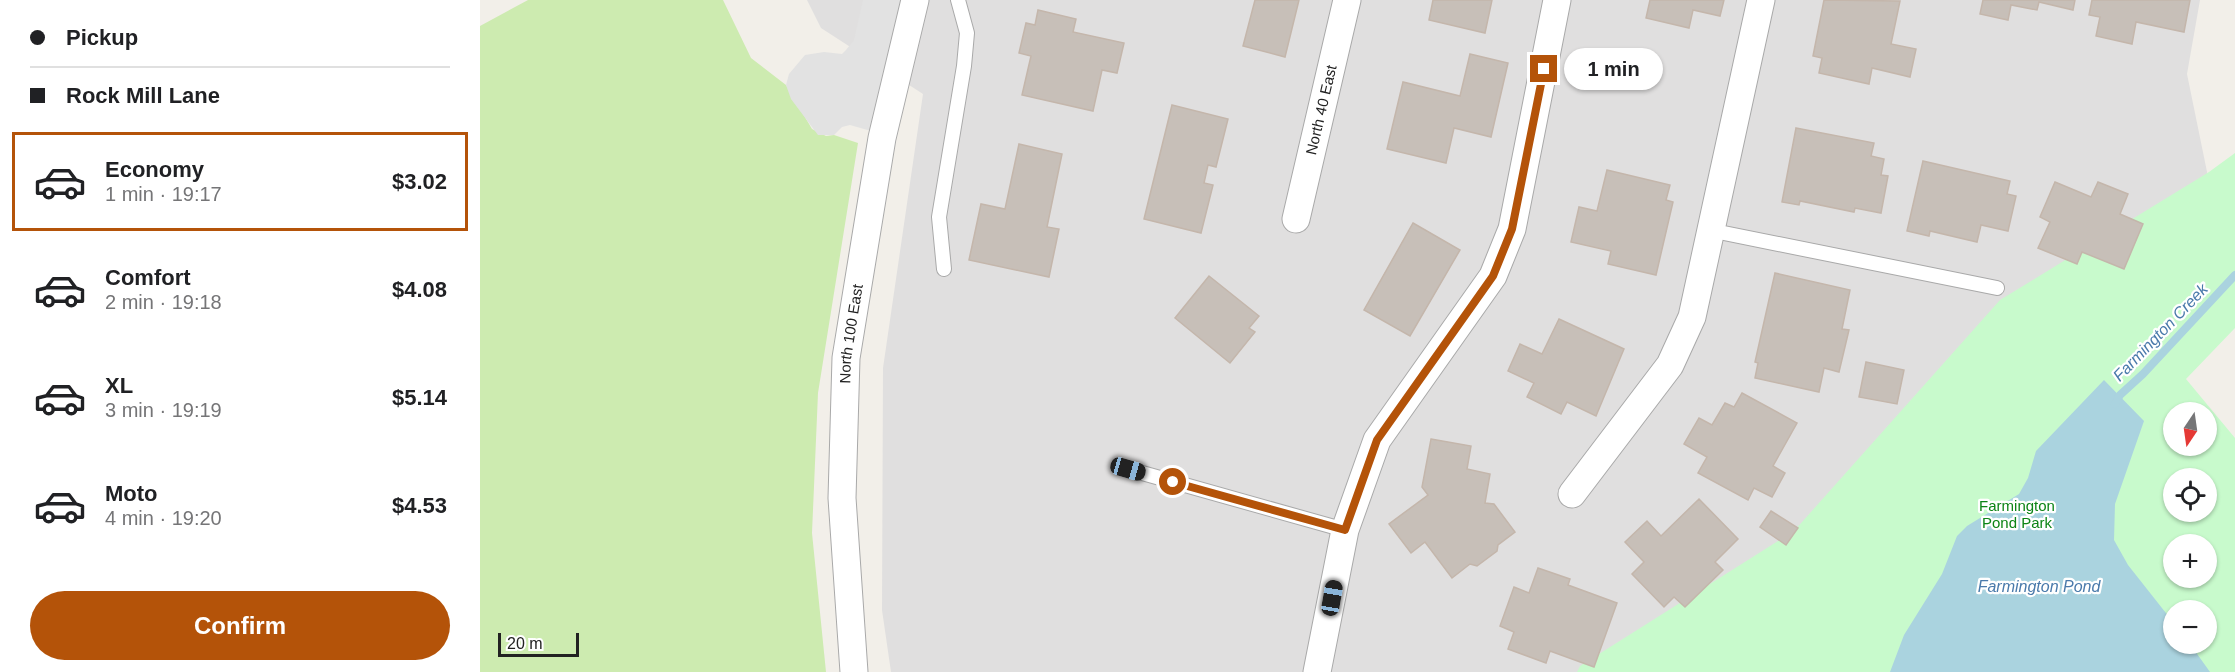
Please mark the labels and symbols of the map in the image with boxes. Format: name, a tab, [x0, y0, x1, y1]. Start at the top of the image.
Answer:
callout: 1 min	[1565, 48, 1664, 90]
route end	[1530, 55, 1557, 82]
street label: North 40 East	[1302, 62, 1340, 156]
water label: Farmington Creek	[2110, 280, 2212, 384]
street label: North 100 East	[836, 282, 866, 384]
north arrow	[2163, 402, 2217, 456]
car	[1108, 455, 1148, 483]
route start	[1159, 468, 1186, 495]
park label: Farmington Pond Park	[1979, 497, 2055, 531]
water label: Farmington Pond	[1978, 578, 2101, 595]
car	[1320, 579, 1344, 617]
scale bar	[498, 630, 579, 658]

